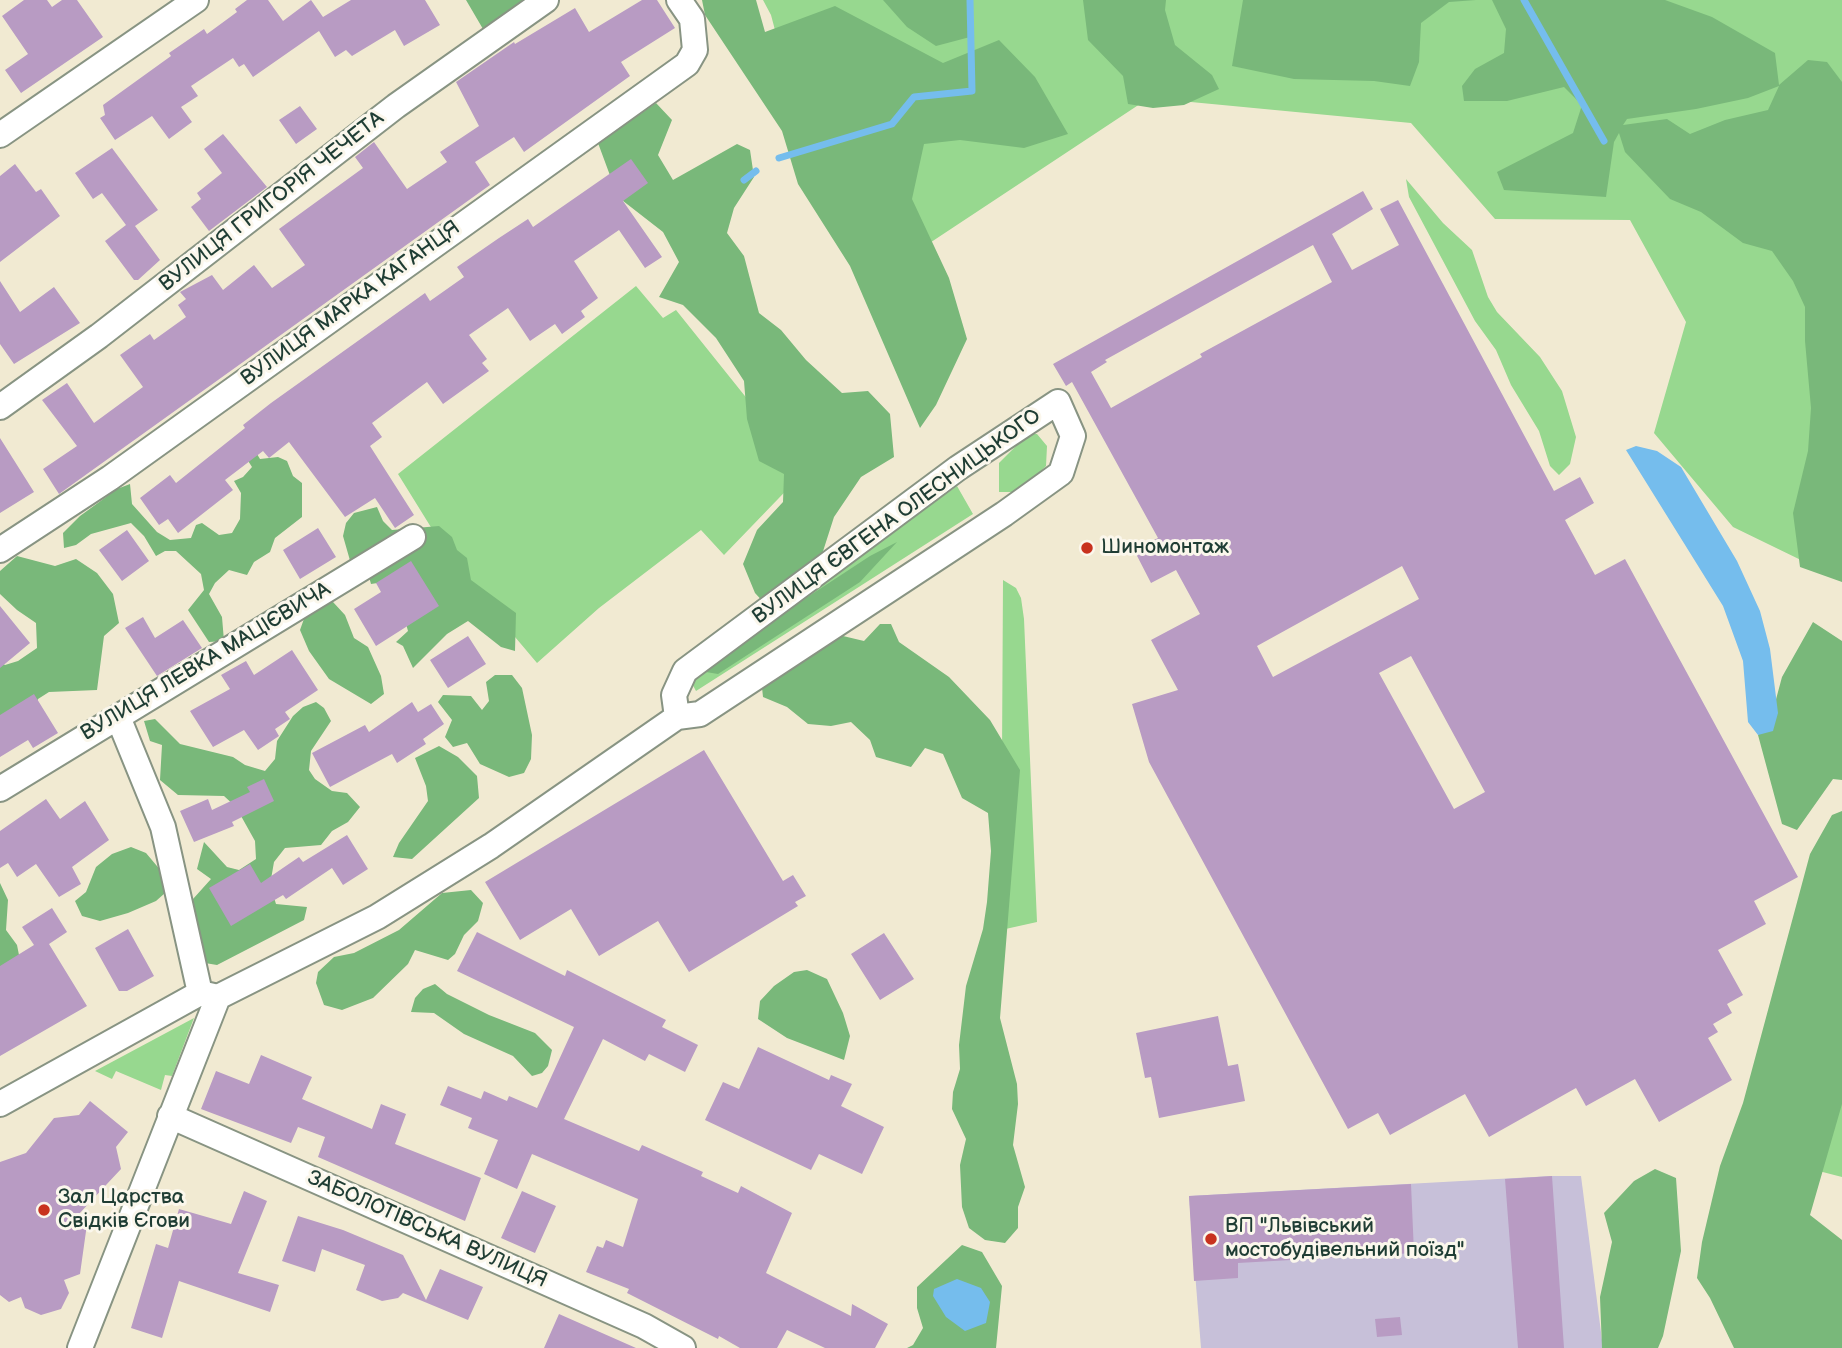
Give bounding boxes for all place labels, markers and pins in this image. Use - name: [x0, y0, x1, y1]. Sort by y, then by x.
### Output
- place label: Шиномонтаж: [1101, 535, 1229, 561]
- marker: Шиномонтаж: [1079, 540, 1095, 556]
- place label: Зал Царства Свідків Єгови: [58, 1185, 190, 1235]
- marker: Зал Царства Свідків Єгови: [36, 1202, 52, 1218]
- place label: ВП "Львівський мостобудівельний поїзд": [1225, 1214, 1465, 1264]
- marker: ВП "Львівський мостобудівельний поїзд": [1203, 1231, 1219, 1247]

